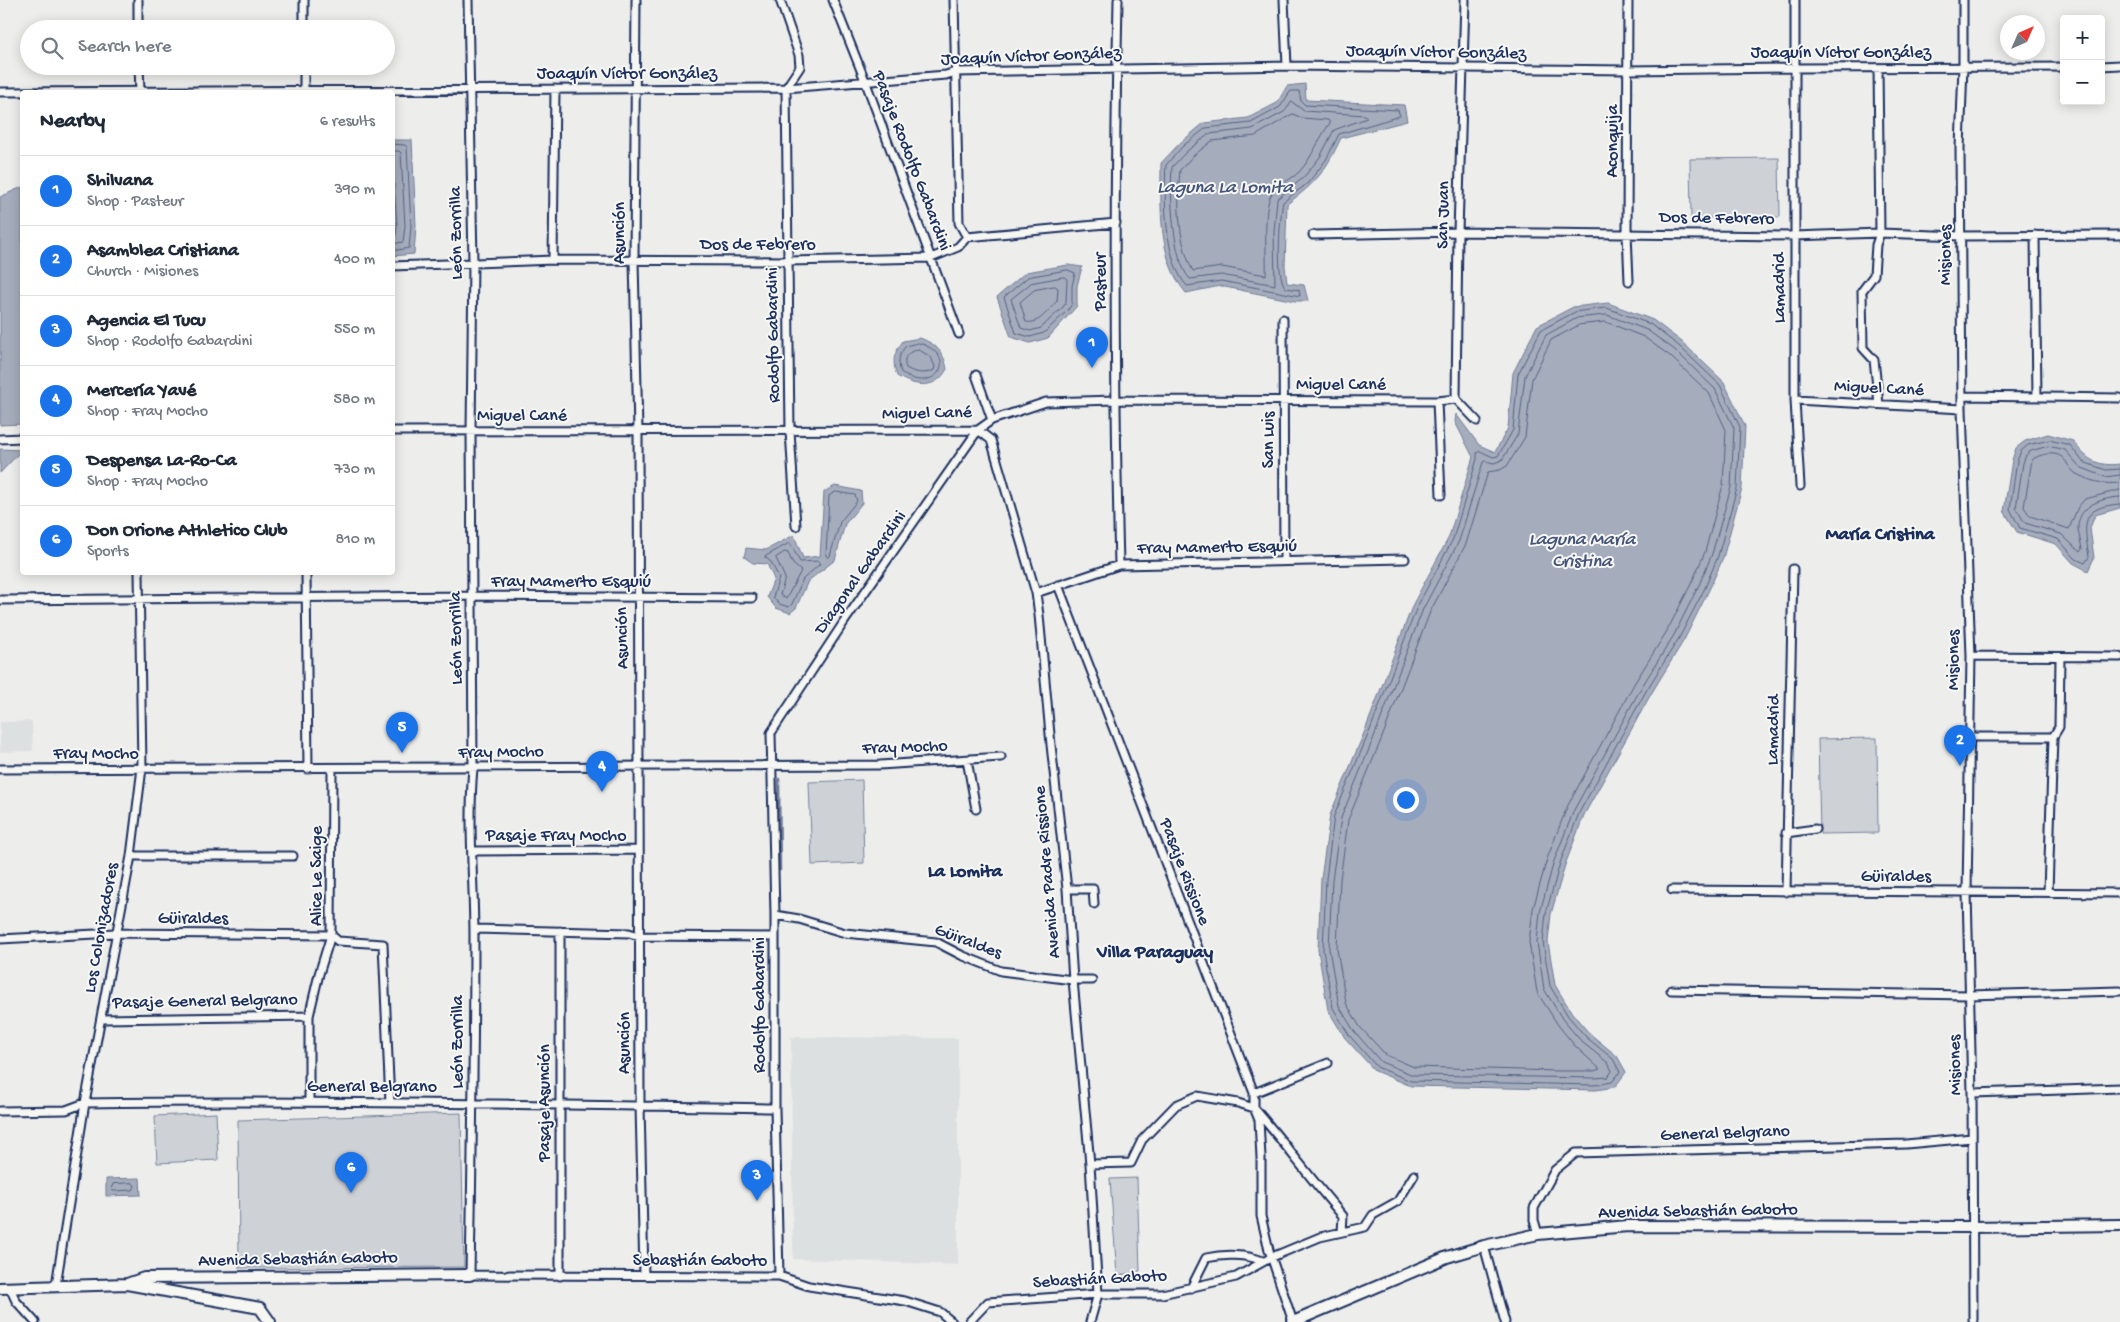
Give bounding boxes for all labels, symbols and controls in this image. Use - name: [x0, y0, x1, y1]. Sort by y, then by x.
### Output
- north arrow: [2000, 15, 2045, 60]
- map controls: [2060, 15, 2105, 105]
- button: +: [2060, 15, 2105, 60]
- search box: [20, 20, 395, 75]
- icon: search: [38, 34, 66, 62]
- text: Search here: [78, 36, 172, 59]
- street label: Joaquín Víctor González: [1346, 41, 1527, 65]
- street label: Joaquín Víctor González: [940, 43, 1123, 71]
- street label: Joaquín Víctor González: [1751, 43, 1932, 64]
- button: −: [2060, 60, 2105, 105]
- street label: Joaquín Víctor González: [537, 64, 718, 85]
- street label: Pasaje Rodolfo Gabardini: [867, 67, 955, 254]
- street label: Aconquija: [1603, 104, 1624, 177]
- text: Nearby: [40, 110, 105, 135]
- text: 6 results: [320, 113, 375, 132]
- text: Shilvana: [87, 170, 153, 193]
- water label: Laguna La Lomita: [1157, 177, 1294, 200]
- text: 1: [53, 181, 59, 200]
- text: 390 m: [334, 181, 375, 200]
- street label: San Juan: [1433, 181, 1455, 249]
- street label: León Zorrilla: [446, 185, 468, 280]
- text: Shop · Pasteur: [87, 193, 183, 212]
- street label: Asunción: [610, 201, 631, 264]
- street label: Dos de Febrero: [1658, 207, 1775, 231]
- street label: Misiones: [1936, 223, 1957, 285]
- street label: Dos de Febrero: [699, 235, 816, 256]
- text: Asamblea Cristiana: [87, 240, 238, 263]
- text: 2: [52, 251, 60, 270]
- text: 400 m: [334, 251, 375, 270]
- street label: Pasteur: [1091, 251, 1112, 312]
- street label: Lamadrid: [1770, 251, 1791, 323]
- text: Church · Misiones: [87, 263, 198, 282]
- street label: Rodolfo Gabardini: [762, 267, 786, 403]
- text: Agencia El Tucu: [87, 310, 206, 333]
- text: 3: [52, 321, 60, 340]
- text: 550 m: [334, 321, 375, 340]
- pin: 1: [1076, 327, 1108, 368]
- text: Shop · Rodolfo Gabardini: [87, 333, 253, 352]
- street label: Miguel Cané: [1296, 375, 1387, 396]
- street label: Miguel Cané: [1833, 376, 1925, 402]
- text: Mercería Yavé: [87, 380, 196, 403]
- text: 4: [52, 391, 60, 410]
- text: 580 m: [334, 391, 375, 410]
- text: Shop · Fray Mocho: [87, 403, 208, 422]
- street label: Miguel Cané: [882, 403, 973, 425]
- street label: Miguel Cané: [477, 406, 568, 427]
- street label: San Luis: [1259, 410, 1280, 468]
- text: Despensa La-Ro-Ca: [87, 450, 237, 473]
- text: 5: [52, 461, 60, 480]
- text: 730 m: [334, 461, 375, 480]
- text: Shop · Fray Mocho: [87, 473, 208, 492]
- street label: Diagonal Gabardini: [810, 507, 912, 640]
- text: Don Orione Athletico Club: [87, 520, 288, 543]
- district label: María Cristina: [1825, 524, 1936, 547]
- water label: Laguna María Cristina: [1529, 529, 1637, 574]
- text: 6: [52, 531, 60, 550]
- text: 810 m: [336, 531, 375, 550]
- street label: Fray Mamerto Esquiú: [1136, 536, 1298, 560]
- text: Sports: [87, 543, 129, 562]
- street label: Fray Mamerto Esquiú: [490, 572, 652, 593]
- street label: León Zorrilla: [446, 590, 468, 685]
- street label: Asunción: [612, 606, 634, 669]
- street label: Misiones: [1944, 628, 1965, 690]
- street label: Lamadrid: [1763, 693, 1785, 766]
- pin: 5: [386, 712, 418, 753]
- pin: 2: [1944, 725, 1976, 766]
- street label: Fray Mocho: [861, 736, 948, 760]
- street label: Fray Mocho: [457, 742, 544, 764]
- street label: Fray Mocho: [52, 744, 139, 765]
- pin: 4: [586, 751, 618, 792]
- street label: Avenida Padre Rissione: [1030, 784, 1066, 959]
- your location: [1393, 787, 1419, 813]
- street label: Pasaje Rissione: [1154, 815, 1214, 929]
- street label: Alice Le Saige: [307, 825, 328, 926]
- street label: Pasaje Fray Mocho: [484, 826, 627, 847]
- street label: Los Colonizadores: [80, 860, 124, 995]
- district label: La Lomita: [928, 861, 1004, 884]
- street label: Güiraldes: [1861, 867, 1933, 888]
- street label: Güiraldes: [158, 909, 230, 930]
- street label: Güiraldes: [931, 920, 1006, 965]
- street label: Rodolfo Gabardini: [750, 937, 771, 1073]
- district label: Villa Paraguay: [1096, 942, 1214, 965]
- street label: Pasaje General Belgrano: [111, 990, 298, 1014]
- street label: León Zorrilla: [448, 994, 469, 1089]
- street label: Asunción: [615, 1011, 636, 1074]
- street label: Misiones: [1945, 1033, 1967, 1096]
- street label: Pasaje Asunción: [535, 1044, 556, 1163]
- street label: General Belgrano: [307, 1077, 437, 1098]
- street label: General Belgrano: [1660, 1121, 1790, 1147]
- pin: 6: [335, 1152, 367, 1193]
- pin: 3: [741, 1160, 773, 1201]
- street label: Avenida Sebastián Gaboto: [1598, 1200, 1798, 1224]
- street label: Avenida Sebastián Gaboto: [198, 1248, 398, 1272]
- street label: Sebastián Gaboto: [633, 1251, 767, 1272]
- street label: Sebastián Gaboto: [1032, 1266, 1168, 1294]

